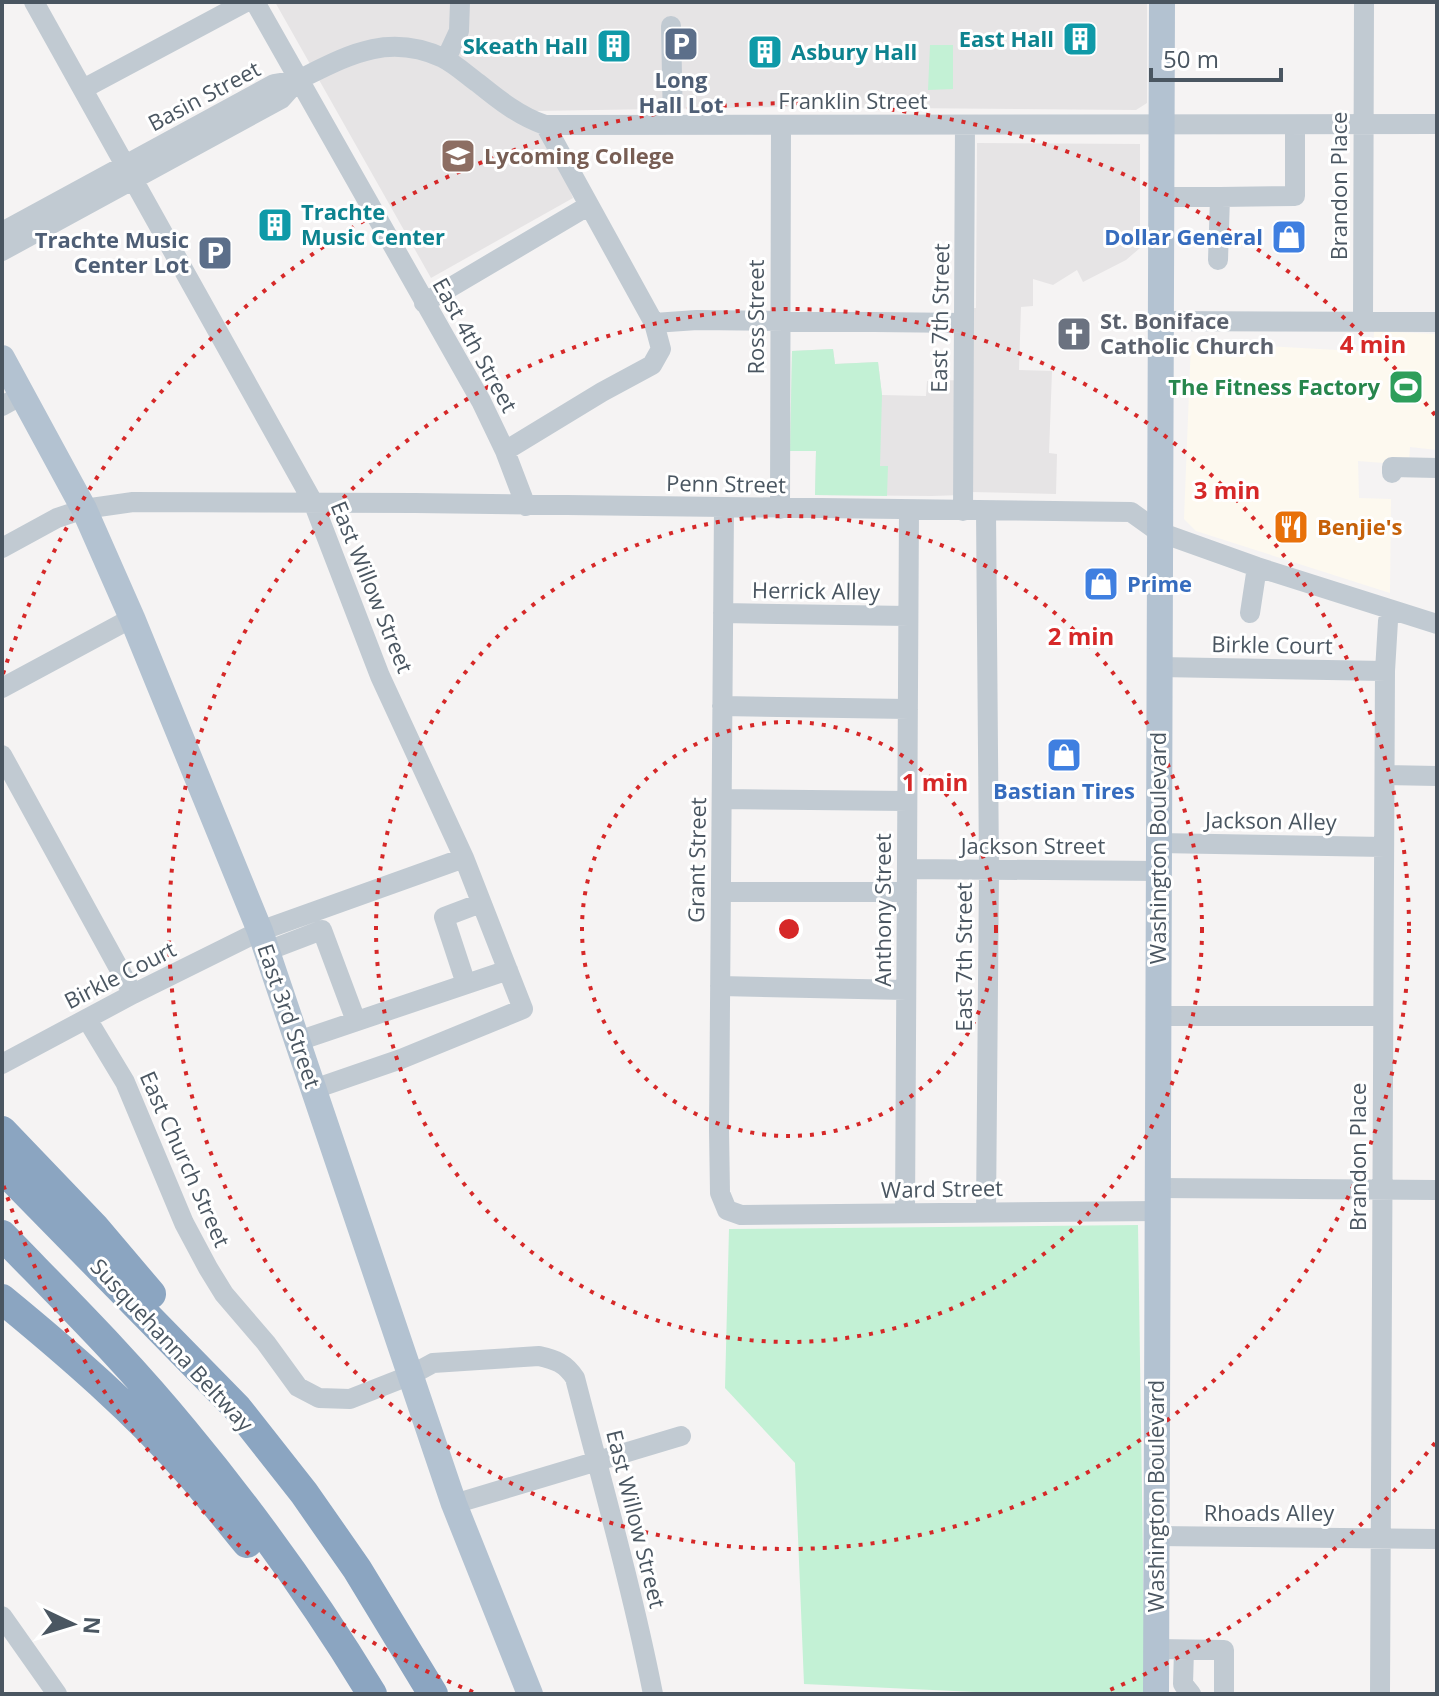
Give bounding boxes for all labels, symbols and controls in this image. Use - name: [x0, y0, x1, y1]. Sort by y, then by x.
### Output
- building icon: East Hall: [1061, 20, 1099, 58]
- place label: East Hall: [959, 23, 1054, 53]
- parking icon: Long Hall Lot: [662, 25, 700, 63]
- building icon: Skeath Hall: [595, 27, 633, 65]
- place label: Skeath Hall: [463, 30, 588, 60]
- scale bar: [1151, 32, 1281, 82]
- building icon: Asbury Hall: [746, 33, 784, 71]
- place label: Asbury Hall: [791, 36, 917, 66]
- text: 50 m: [1163, 42, 1219, 75]
- street label: Basin Street: [142, 53, 265, 137]
- place label: Long Hall Lot: [639, 64, 723, 119]
- street label: Franklin Street: [778, 85, 928, 115]
- street label: Brandon Place: [1323, 112, 1353, 260]
- school or university icon: Lycoming College: [439, 137, 477, 175]
- place label: Lycoming College: [484, 140, 674, 170]
- place label: Trachte Music Center: [301, 196, 445, 251]
- building icon: Trachte Music Center: [256, 206, 294, 244]
- shop icon: Dollar General: [1270, 218, 1308, 256]
- place label: Dollar General: [1104, 221, 1263, 251]
- place label: Trachte Music Center Lot: [35, 224, 189, 279]
- parking icon: Trachte Music Center Lot: [196, 234, 234, 272]
- street label: East 7th Street: [923, 243, 955, 393]
- street label: Ross Street: [740, 259, 770, 374]
- street label: East 4th Street: [426, 272, 525, 417]
- place label: St. Boniface Catholic Church: [1100, 305, 1274, 360]
- church icon: St. Boniface Catholic Church: [1055, 315, 1093, 353]
- text: 4 min: [1340, 327, 1406, 360]
- sports icon: The Fitness Factory: [1387, 368, 1425, 406]
- place label: The Fitness Factory: [1168, 371, 1380, 401]
- street label: Penn Street: [666, 467, 786, 499]
- text: 3 min: [1194, 473, 1260, 506]
- street label: East Willow Street: [325, 496, 421, 677]
- restaurant icon: Benjie's: [1272, 508, 1310, 546]
- place label: Benjie's: [1317, 511, 1403, 541]
- shop icon: Prime: [1082, 565, 1120, 603]
- place label: Prime: [1127, 568, 1192, 598]
- street label: Herrick Alley: [752, 574, 881, 606]
- text: 2 min: [1048, 619, 1114, 652]
- street label: Birkle Court: [1211, 628, 1333, 660]
- street label: Washington Boulevard: [1142, 732, 1172, 964]
- shop icon: Bastian Tires: [1045, 736, 1083, 774]
- text: 1 min: [902, 765, 968, 798]
- place label: Bastian Tires: [993, 775, 1135, 805]
- street label: Grant Street: [680, 797, 712, 923]
- street label: Jackson Alley: [1203, 804, 1338, 836]
- street label: Jackson Street: [959, 830, 1105, 860]
- street label: Anthony Street: [867, 833, 897, 987]
- street label: East 7th Street: [948, 882, 978, 1032]
- centre of rings: [775, 915, 803, 943]
- street label: Birkle Court: [59, 933, 181, 1015]
- street label: East 3rd Street: [251, 940, 329, 1092]
- street label: East Church Street: [134, 1066, 238, 1251]
- street label: Brandon Place: [1342, 1083, 1372, 1231]
- street label: Ward Street: [881, 1172, 1003, 1204]
- street label: Susquehanna Beltway: [85, 1251, 262, 1438]
- street label: Washington Boulevard: [1140, 1380, 1170, 1612]
- street label: East Willow Street: [600, 1426, 674, 1611]
- street label: Rhoads Alley: [1204, 1497, 1335, 1527]
- north arrow: [32, 1584, 112, 1664]
- text: N: [77, 1615, 109, 1635]

